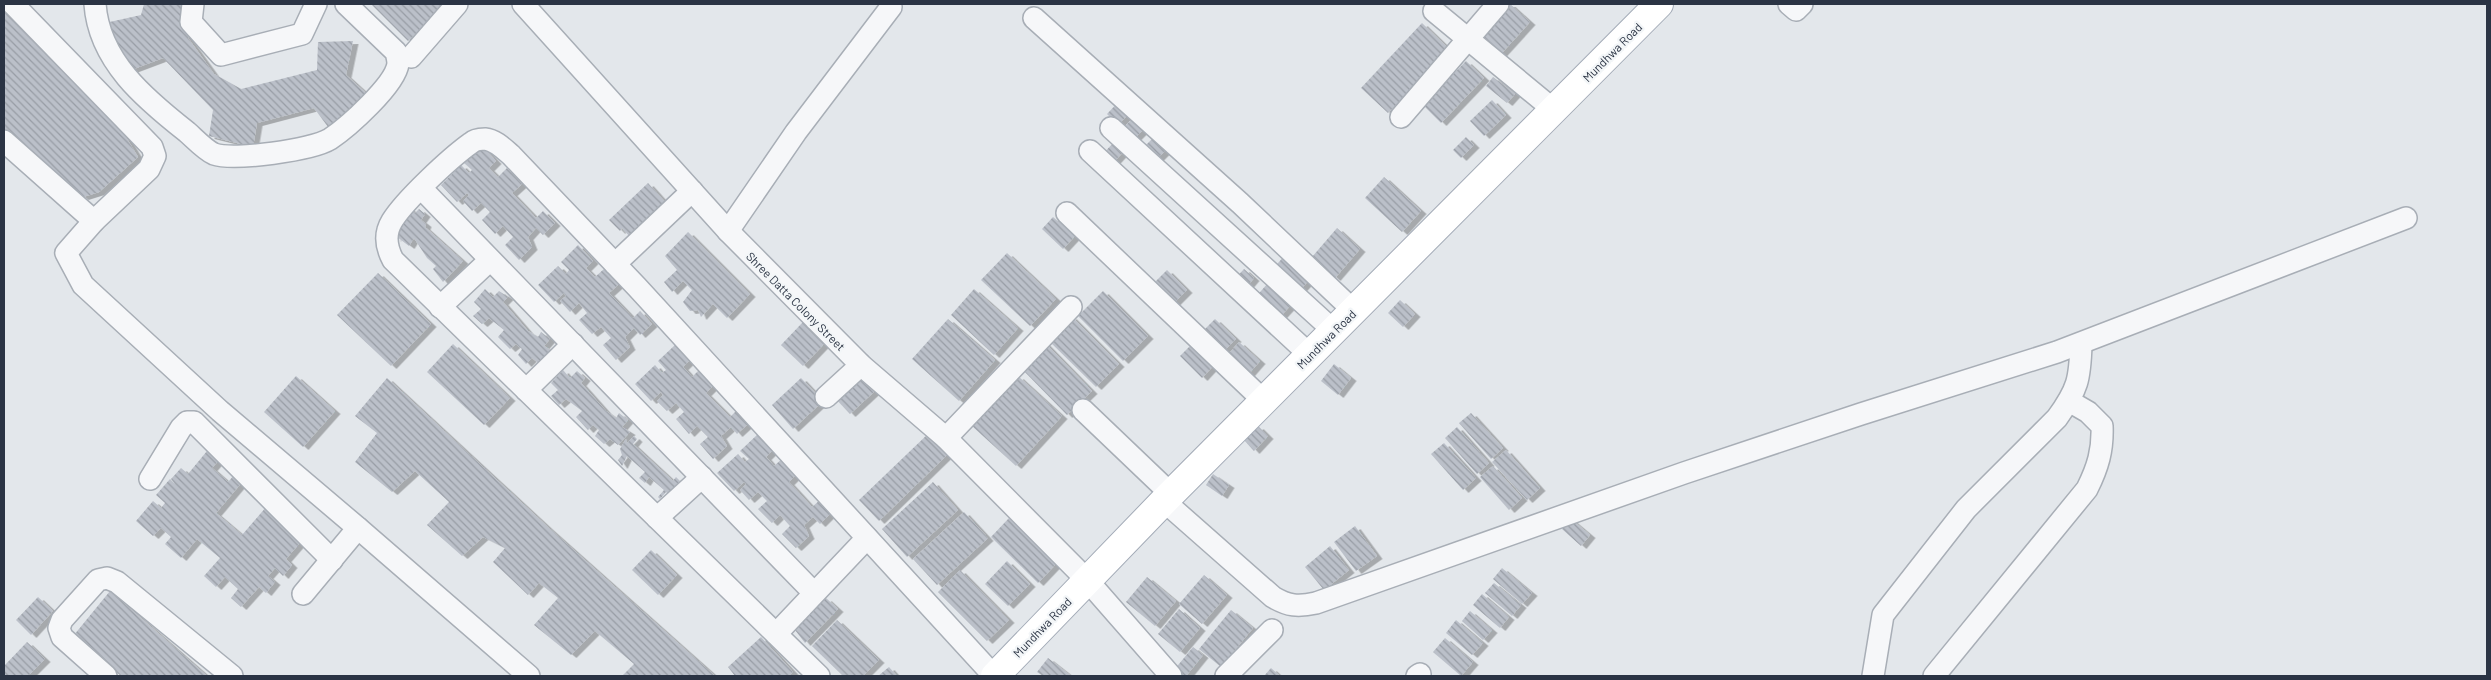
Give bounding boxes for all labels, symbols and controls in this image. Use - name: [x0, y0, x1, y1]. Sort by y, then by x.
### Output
- street label: Mundhwa Road: [1580, 20, 1644, 84]
- street label: Shree Datta Colony Street: [744, 249, 848, 353]
- street label: Mundhwa Road: [1294, 307, 1358, 371]
- street label: Mundhwa Road: [1010, 594, 1074, 660]

